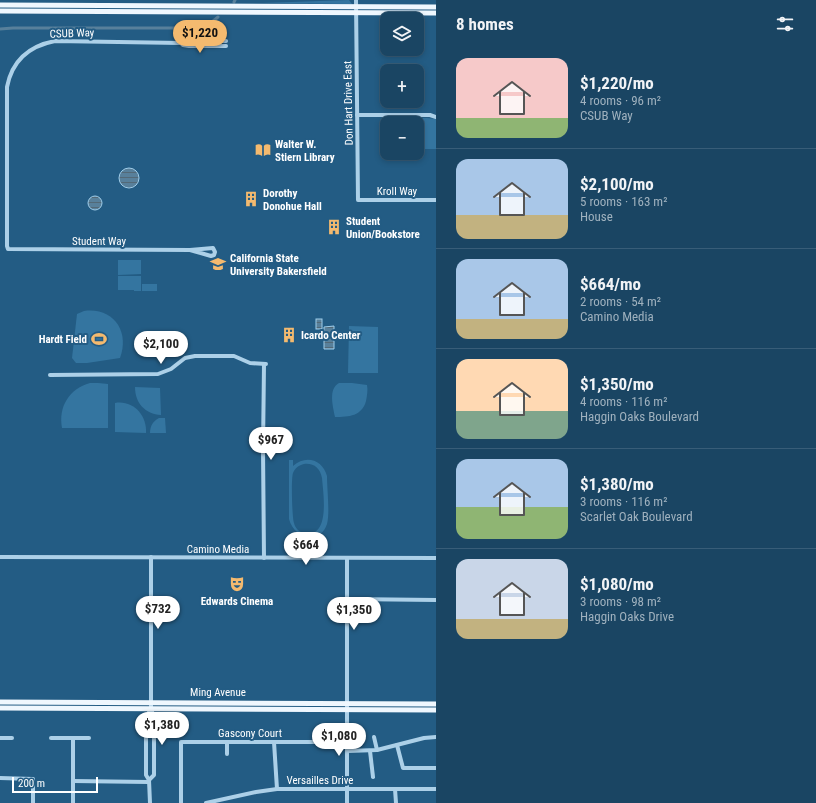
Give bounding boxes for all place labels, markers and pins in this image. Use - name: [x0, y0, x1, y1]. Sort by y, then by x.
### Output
- pin: $1,220: [167, 20, 233, 54]
- place label: Walter W. Stiern Library: [275, 138, 335, 164]
- library icon: Walter W. Stiern Library: [254, 141, 272, 159]
- place label: Dorothy Donohue Hall: [263, 187, 322, 213]
- building icon: Dorothy Donohue Hall: [242, 190, 260, 208]
- place label: Student Union/Bookstore: [346, 215, 420, 241]
- building icon: Student Union/Bookstore: [325, 218, 343, 236]
- place label: California State University Bakersfield: [230, 252, 327, 278]
- school or university icon: California State University Bakersfield: [209, 255, 227, 273]
- building icon: Icardo Center: [280, 326, 298, 344]
- place label: Icardo Center: [301, 329, 361, 342]
- sports icon: Hardt Field: [90, 330, 108, 348]
- pin: $2,100: [128, 331, 194, 365]
- place label: Hardt Field: [39, 333, 87, 346]
- pin: $967: [247, 427, 295, 461]
- pin: $664: [282, 532, 330, 566]
- theatre icon: Edwards Cinema: [228, 575, 246, 593]
- place label: Edwards Cinema: [201, 595, 273, 608]
- pin: $732: [134, 596, 182, 630]
- pin: $1,350: [321, 597, 387, 631]
- pin: $1,380: [129, 712, 195, 746]
- pin: $1,080: [306, 723, 372, 757]

